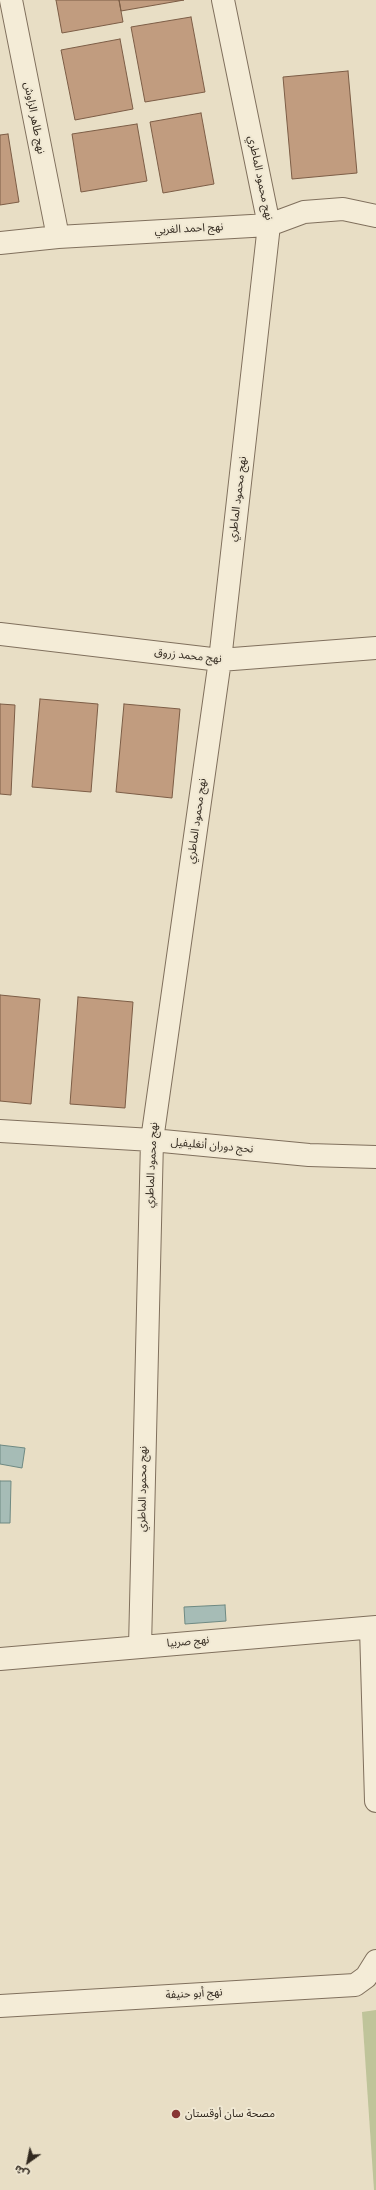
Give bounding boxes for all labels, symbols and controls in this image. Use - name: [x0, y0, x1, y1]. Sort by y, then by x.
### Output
- street label: نهج طاهر الزاوش: [21, 81, 47, 155]
- street label: نهج محمود الماطري: [245, 135, 275, 221]
- street label: نهج احمد الغربي: [154, 221, 224, 237]
- street label: نهج محمود الماطري: [226, 456, 250, 542]
- street label: نهج محمد زروق: [154, 646, 222, 666]
- street label: نهج محمود الماطري: [184, 778, 210, 864]
- street label: نهج محمود الماطري: [143, 1122, 161, 1208]
- street label: نحج دوران أنغليفيل: [170, 1136, 254, 1156]
- street label: نهج محمود الماطري: [136, 1446, 150, 1532]
- street label: نهج صربيا: [166, 1634, 210, 1650]
- street label: نهج أبو حنيفة: [165, 1986, 223, 2002]
- place label: مصحة سان أوقستان: [185, 2107, 275, 2121]
- marker: مصحة سان أوقستان: [170, 2108, 182, 2120]
- north arrow: [8, 2142, 48, 2182]
- text: ش: [12, 2163, 31, 2181]

